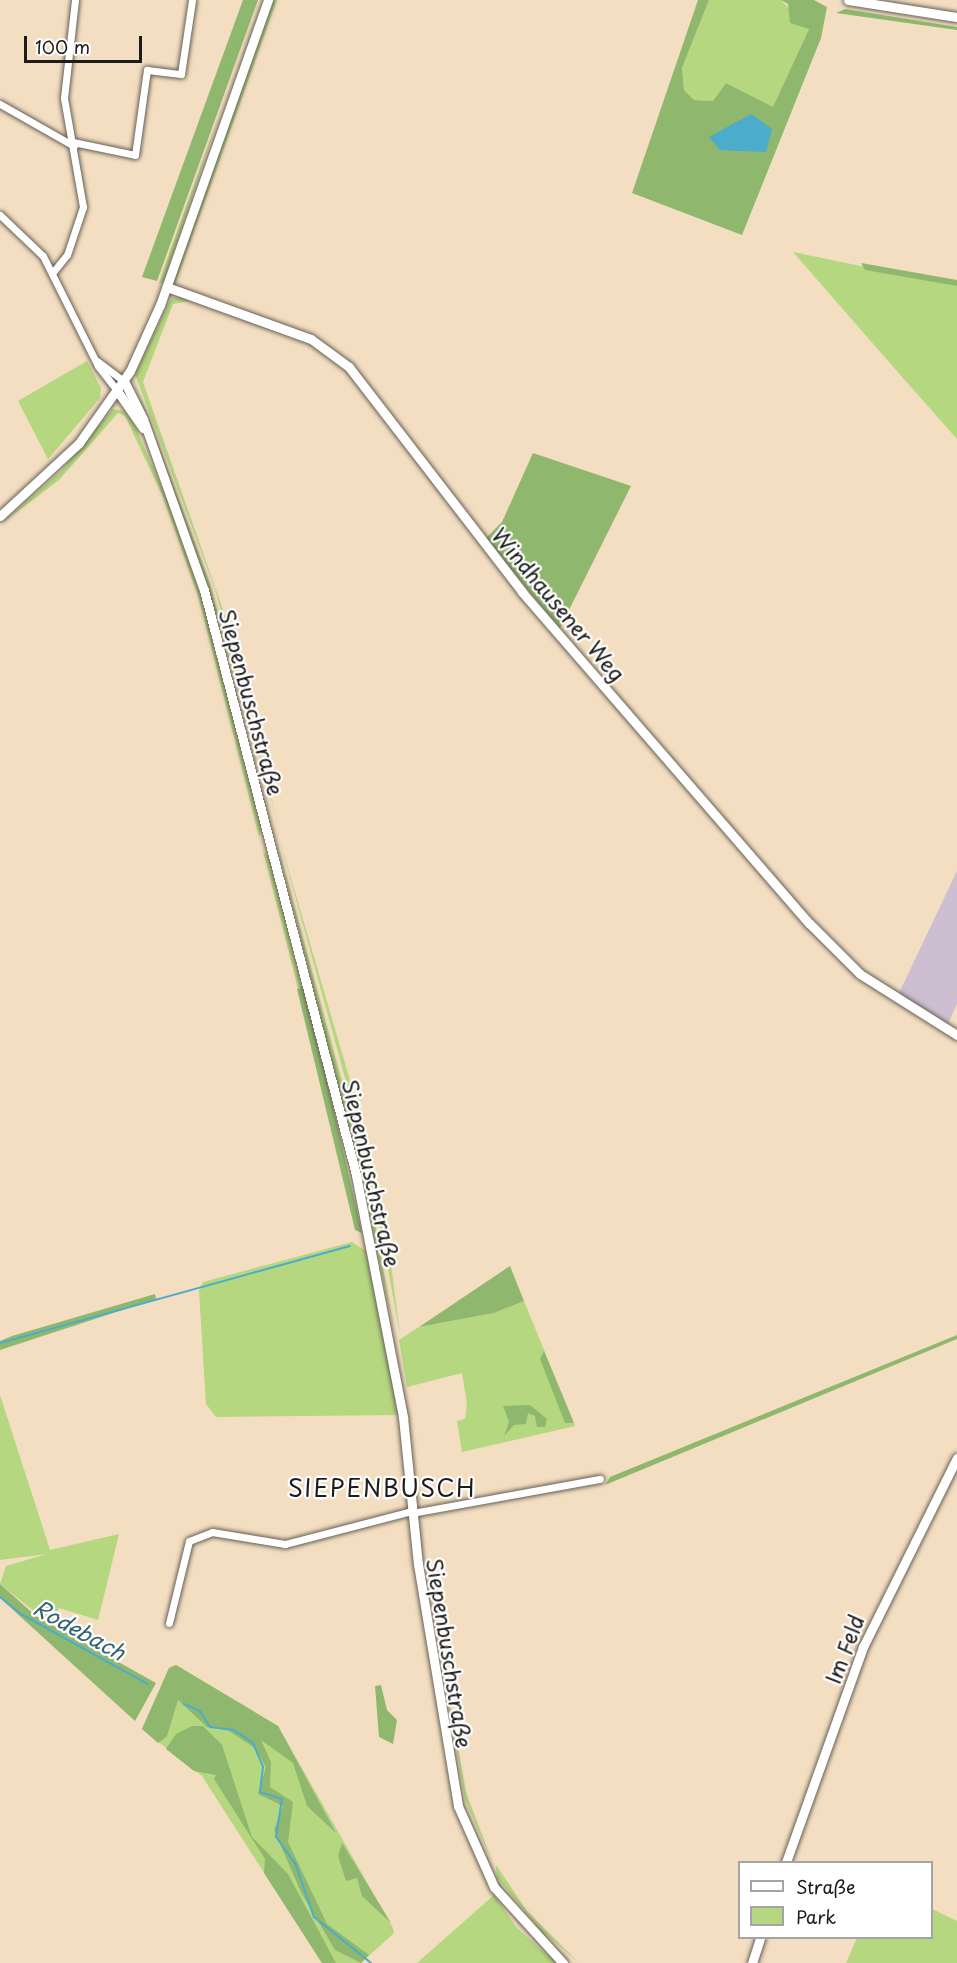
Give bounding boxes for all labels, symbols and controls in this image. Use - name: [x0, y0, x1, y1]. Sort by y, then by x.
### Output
- scale bar: [27, 24, 146, 62]
- text: 100 m: [35, 33, 90, 60]
- street label: Windhausener Weg: [487, 522, 631, 686]
- street label: Siepenbuschstraße: [215, 606, 289, 798]
- street label: Siepenbuschstraße: [338, 1077, 406, 1269]
- district label: SIEPENBUSCH: [288, 1474, 476, 1502]
- street label: Siepenbuschstraße: [423, 1556, 477, 1750]
- water label: Rodebach: [30, 1593, 130, 1665]
- street label: Im Feld: [819, 1611, 869, 1687]
- legend: [738, 1861, 933, 1939]
- text: Straße: [796, 1873, 856, 1900]
- text: Park: [796, 1903, 836, 1930]

